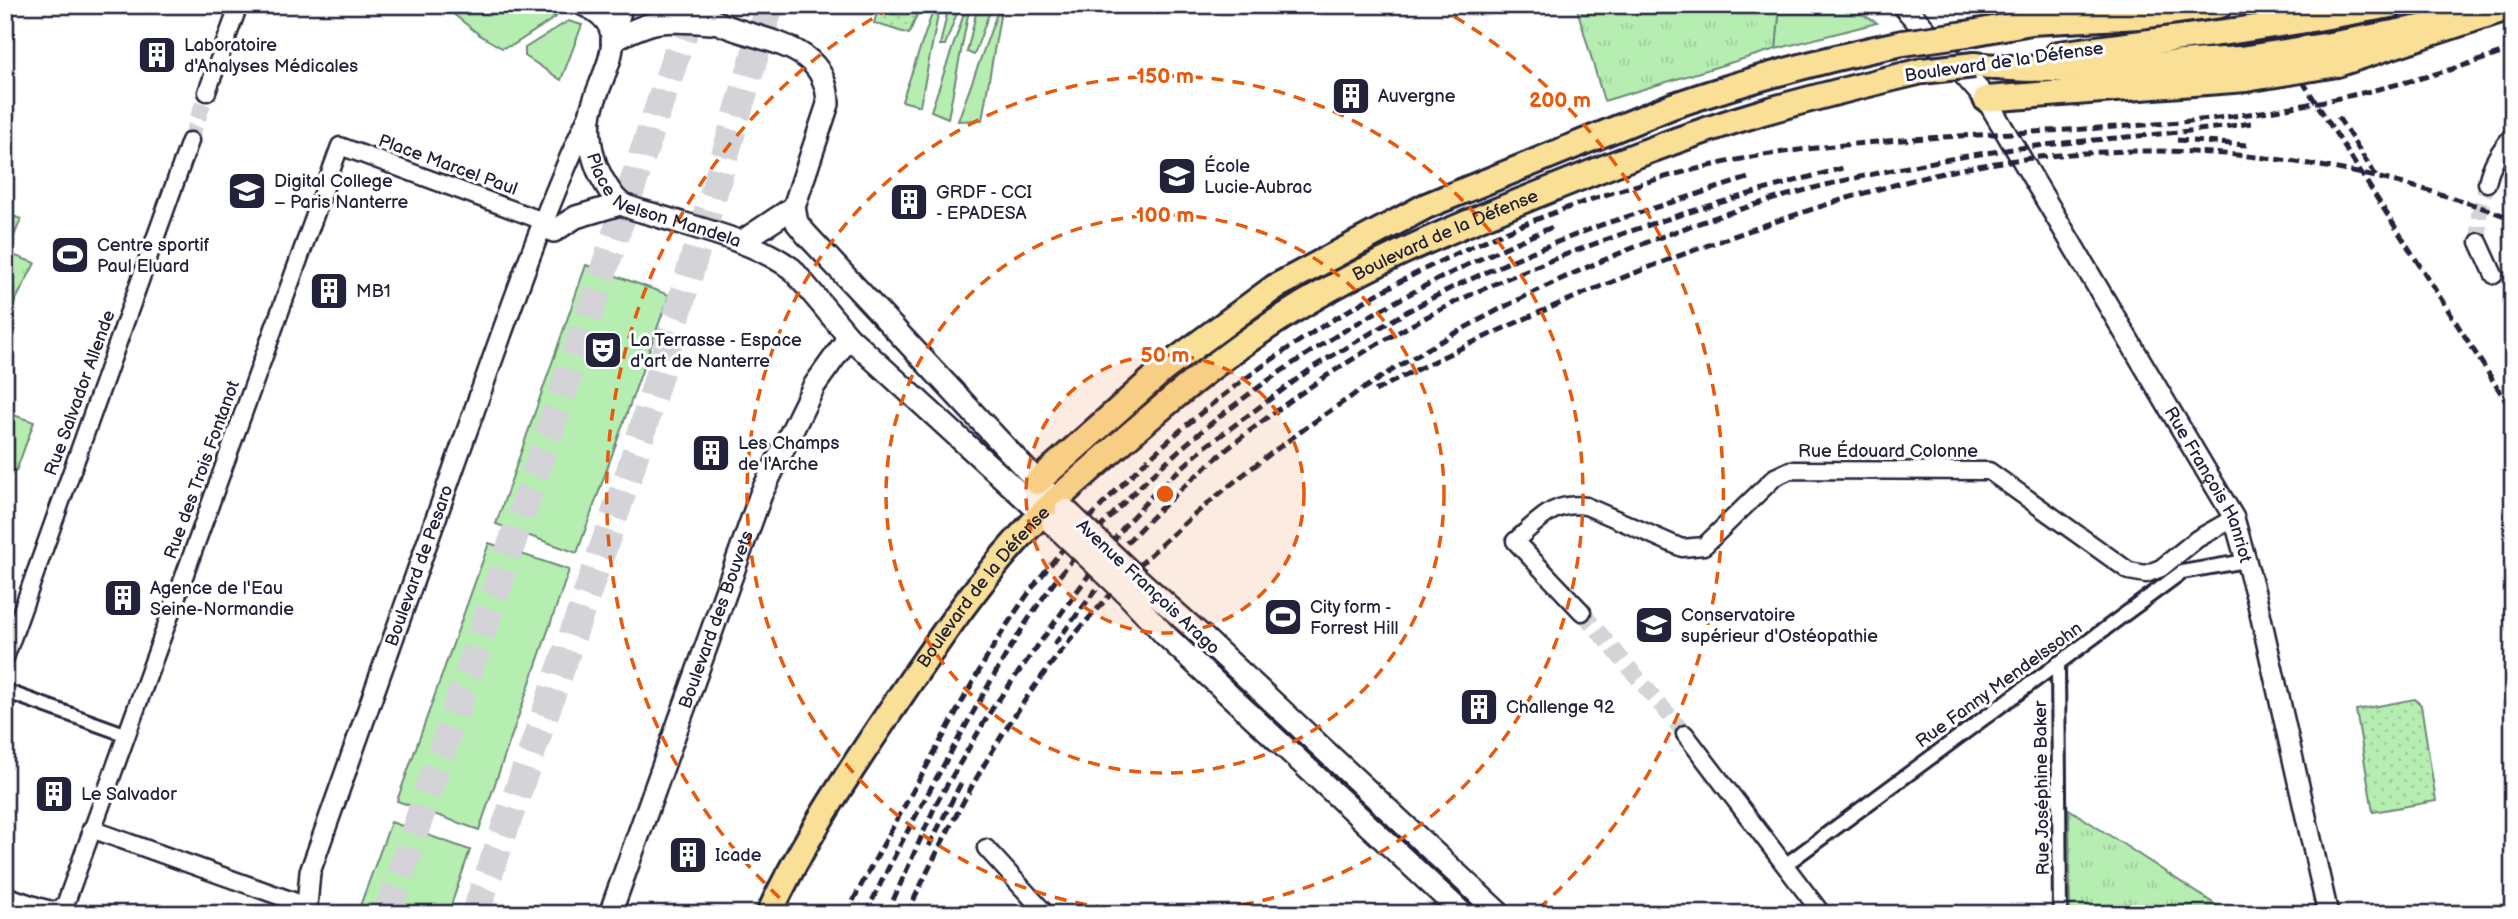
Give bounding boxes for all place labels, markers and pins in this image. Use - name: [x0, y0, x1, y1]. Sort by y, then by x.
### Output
- building icon: Laboratoire d'Analyses Médicales: [136, 34, 178, 76]
- place label: Laboratoire d'Analyses Médicales: [184, 35, 358, 77]
- building icon: Auvergne: [1330, 75, 1372, 117]
- place label: Auvergne: [1378, 86, 1456, 107]
- place label: École Lucie-Aubrac: [1204, 154, 1312, 198]
- school or university icon: École Lucie-Aubrac: [1156, 155, 1198, 197]
- school or university icon: Digital College – Paris Nanterre: [226, 170, 268, 212]
- place label: Digital College – Paris Nanterre: [274, 171, 408, 213]
- building icon: GRDF - CCI - EPADESA: [888, 181, 930, 223]
- place label: GRDF - CCI - EPADESA: [936, 182, 1032, 224]
- sports icon: Centre sportif Paul Eluard: [49, 234, 91, 276]
- place label: Centre sportif Paul Eluard: [97, 235, 210, 277]
- building icon: MB1: [308, 270, 350, 312]
- place label: MB1: [356, 281, 391, 302]
- theatre icon: La Terrasse - Espace d'art de Nanterre: [582, 329, 624, 371]
- place label: La Terrasse - Espace d'art de Nanterre: [630, 330, 802, 372]
- building icon: Les Champs de l'Arche: [690, 432, 732, 474]
- place label: Les Champs de l'Arche: [738, 433, 840, 475]
- centre of rings: [1153, 482, 1177, 506]
- building icon: Agence de l'Eau Seine-Normandie: [102, 577, 144, 619]
- place label: Agence de l'Eau Seine-Normandie: [150, 578, 294, 620]
- sports icon: City form - Forrest Hill: [1262, 596, 1304, 638]
- place label: City form - Forrest Hill: [1310, 597, 1398, 639]
- school or university icon: Conservatoire supérieur d'Ostéopathie: [1633, 604, 1675, 646]
- place label: Conservatoire supérieur d'Ostéopathie: [1681, 605, 1878, 647]
- building icon: Challenge 92: [1458, 686, 1500, 728]
- place label: Challenge 92: [1506, 697, 1615, 718]
- building icon: Le Salvador: [33, 773, 75, 815]
- place label: Le Salvador: [81, 784, 177, 805]
- building icon: Icade: [667, 834, 709, 876]
- place label: Icade: [715, 845, 762, 866]

